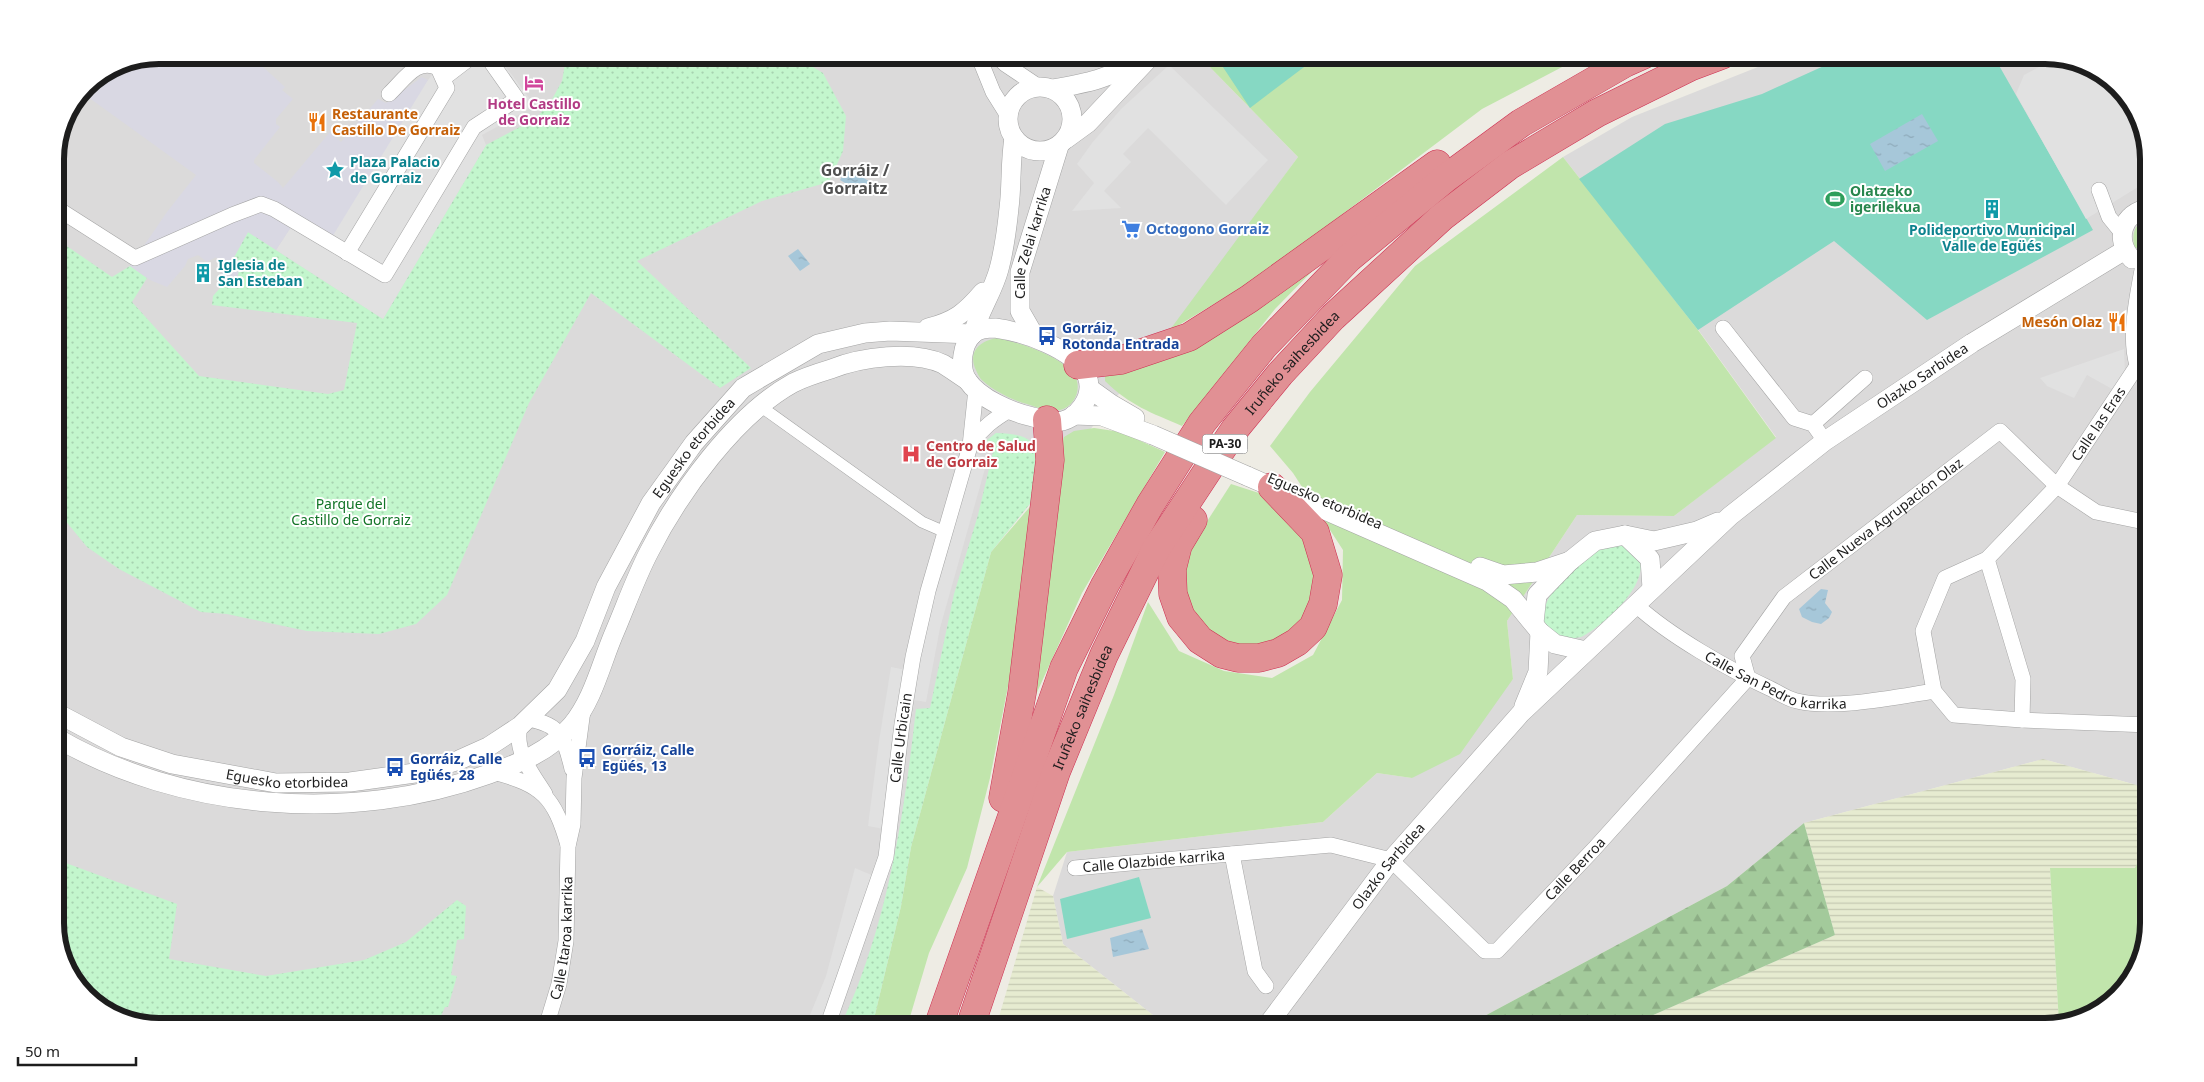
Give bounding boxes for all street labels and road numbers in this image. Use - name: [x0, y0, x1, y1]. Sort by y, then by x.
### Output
- street label: Calle Zelai karrika: [1010, 184, 1055, 299]
- street label: Iruñeko saihesbidea: [1241, 306, 1343, 418]
- street label: Olazko Sarbidea: [1872, 338, 1972, 413]
- street label: Calle las Eras: [2066, 383, 2130, 464]
- street label: Eguesko etorbidea: [648, 393, 739, 502]
- road number: PA-30: [1202, 434, 1248, 454]
- street label: Calle Nueva Agrupación Olaz: [1804, 453, 1967, 584]
- street label: Eguesko etorbidea: [1265, 468, 1386, 533]
- street label: Iruñeko saihesbidea: [1048, 641, 1117, 773]
- street label: Calle San Pedro karrika: [1702, 646, 1847, 713]
- street label: Calle Urbicain: [885, 691, 916, 784]
- street label: Eguesko etorbidea: [224, 764, 349, 792]
- street label: Olazko Sarbidea: [1347, 818, 1429, 913]
- street label: Calle Berroa: [1540, 833, 1609, 904]
- street label: Calle Olazbide karrika: [1082, 845, 1226, 876]
- street label: Calle Itaroa karrika: [545, 876, 576, 1002]

